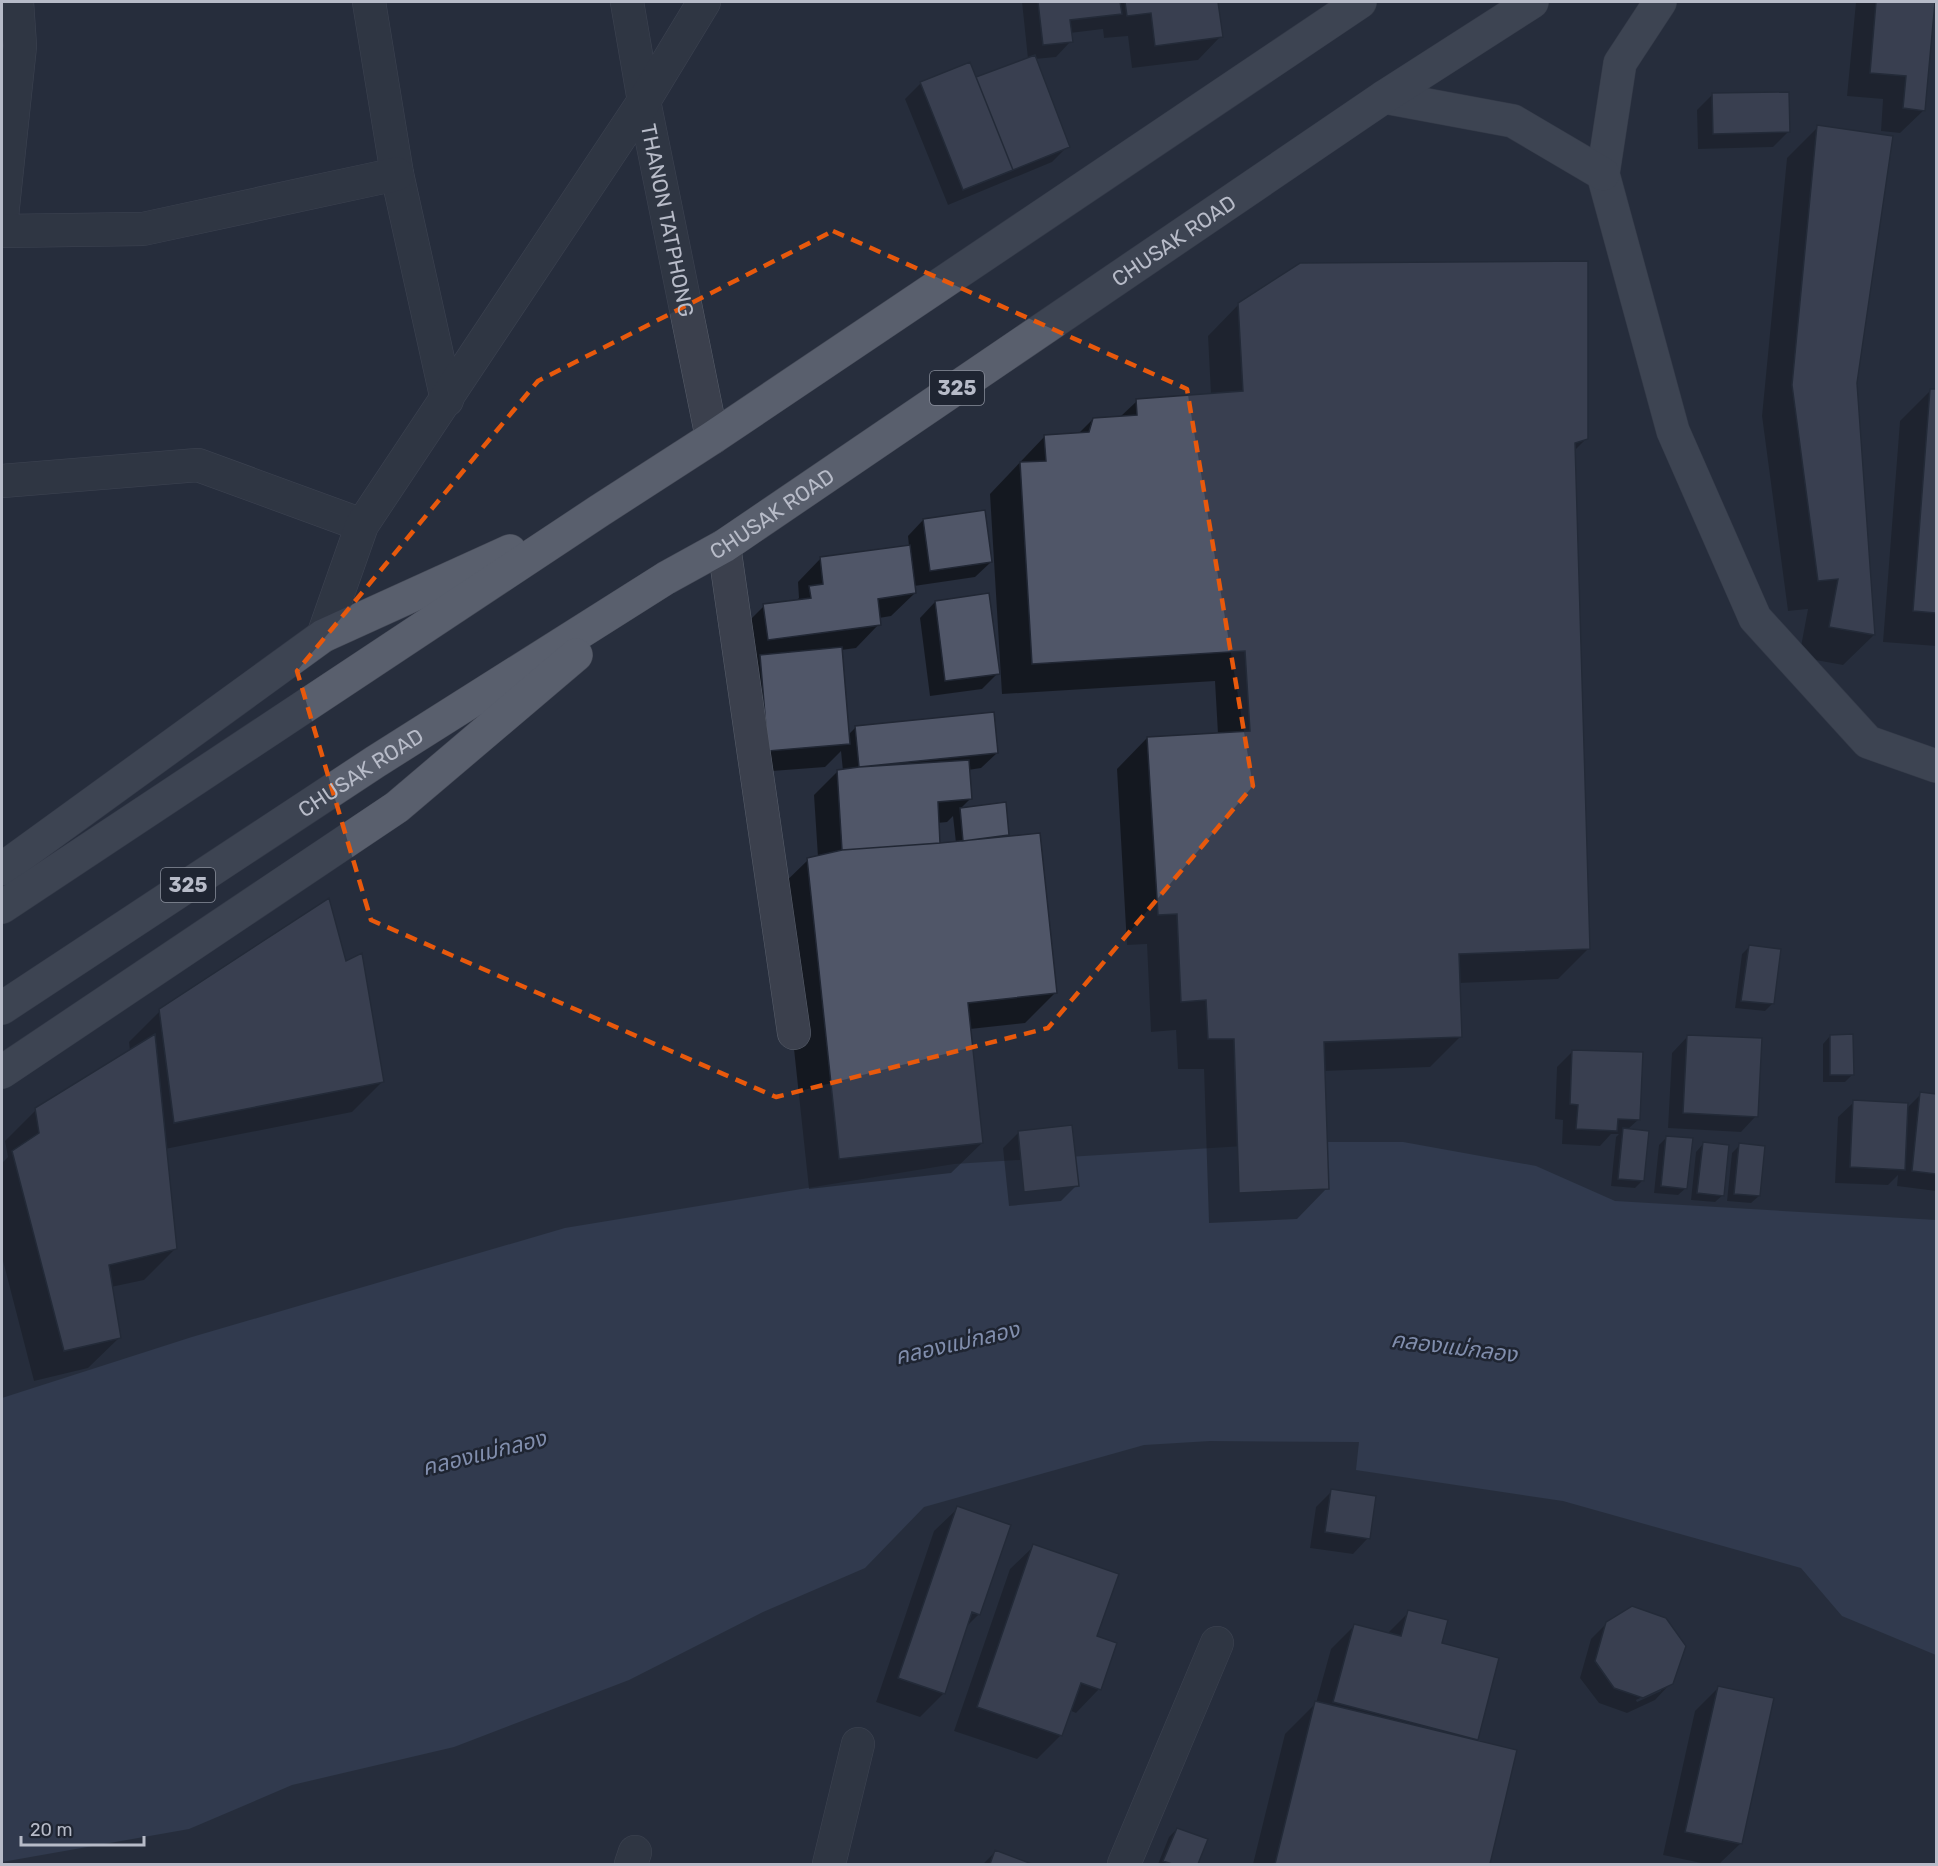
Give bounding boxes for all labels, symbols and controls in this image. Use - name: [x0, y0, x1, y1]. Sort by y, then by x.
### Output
- street label: THANON TATPHONG: [636, 121, 700, 319]
- street label: CHUSAK ROAD: [1107, 189, 1240, 291]
- road number: 325: [930, 371, 984, 405]
- street label: CHUSAK ROAD: [705, 463, 838, 564]
- street label: CHUSAK ROAD: [293, 722, 428, 822]
- road number: 325: [161, 868, 215, 902]
- water label: คลองแม่กลอง: [892, 1315, 1023, 1370]
- water label: คลองแม่กลอง: [1389, 1326, 1520, 1368]
- water label: คลองแม่กลอง: [419, 1424, 550, 1481]
- scale bar: [21, 1809, 144, 1847]
- text: 20 m: [30, 1819, 72, 1841]

